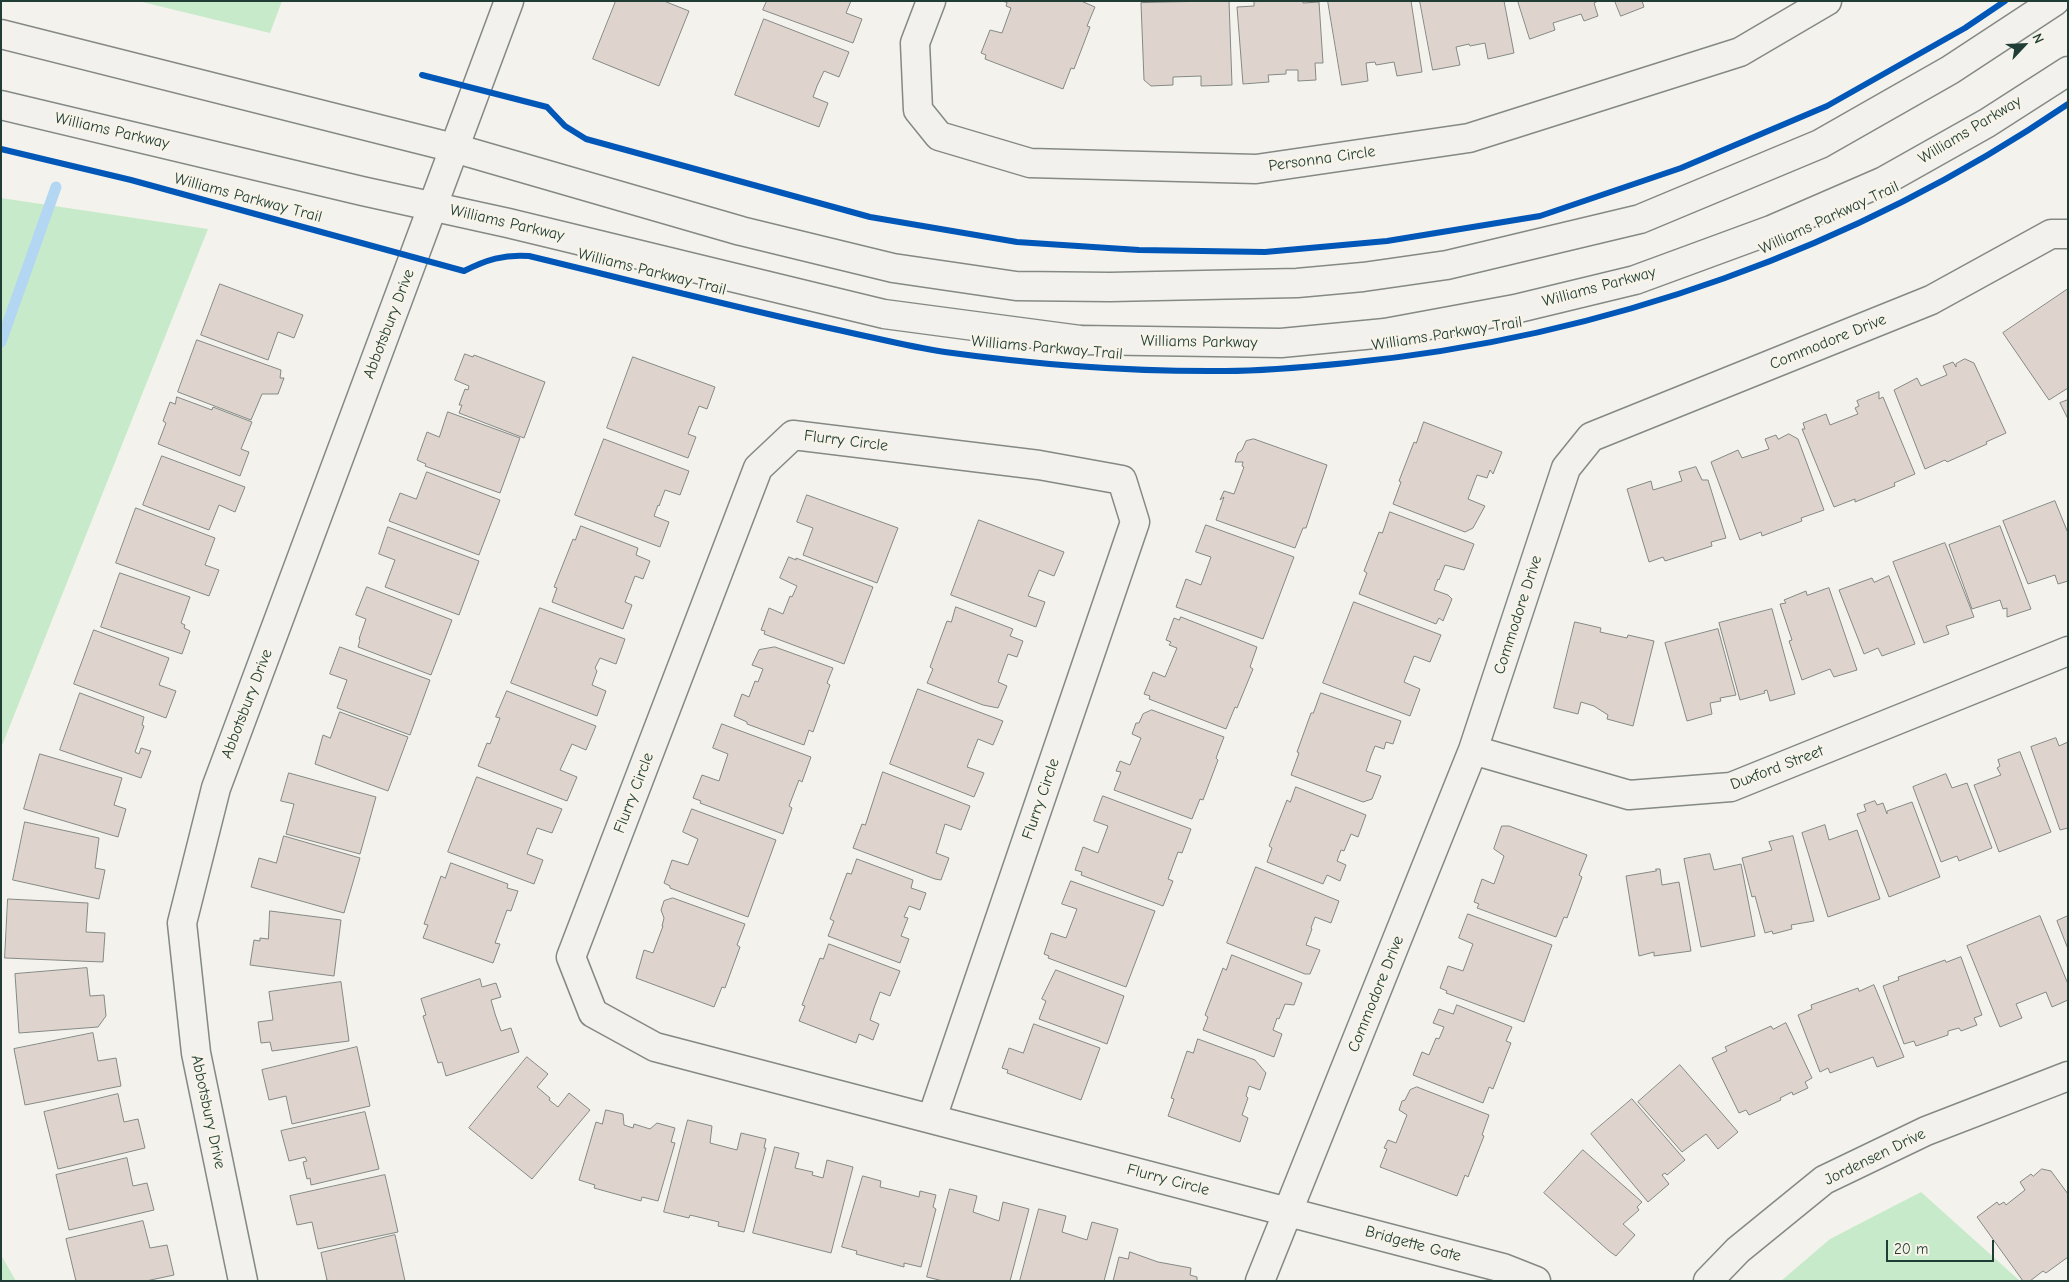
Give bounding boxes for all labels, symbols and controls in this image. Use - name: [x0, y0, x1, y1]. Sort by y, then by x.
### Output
- north arrow: [1999, 20, 2049, 70]
- text: N: [2028, 31, 2048, 46]
- street label: Williams Parkway: [1915, 92, 2025, 168]
- street label: Williams Parkway: [53, 108, 171, 154]
- street label: Personna Circle: [1267, 142, 1377, 176]
- street label: Williams Parkway Trail: [172, 169, 324, 227]
- street label: Williams Parkway Trail: [1756, 177, 1902, 259]
- street label: Williams Parkway: [448, 200, 566, 246]
- street label: Williams Parkway Trail: [576, 244, 728, 300]
- street label: Williams Parkway: [1540, 263, 1658, 311]
- street label: Abbotsbury Drive: [359, 266, 419, 382]
- street label: Commodore Drive: [1767, 310, 1889, 374]
- street label: Williams Parkway Trail: [1370, 313, 1524, 355]
- street label: Williams Parkway: [1140, 331, 1258, 353]
- street label: Williams Parkway Trail: [970, 332, 1124, 364]
- street label: Flurry Circle: [803, 426, 889, 456]
- street label: Commodore Drive: [1490, 553, 1546, 677]
- street label: Abbotsbury Drive: [217, 646, 277, 762]
- street label: Duxford Street: [1728, 741, 1826, 795]
- street label: Flurry Circle: [610, 750, 658, 836]
- street label: Flurry Circle: [1018, 756, 1064, 842]
- street label: Commodore Drive: [1344, 933, 1408, 1055]
- street label: Abbotsbury Drive: [187, 1053, 229, 1171]
- street label: Jordensen Drive: [1821, 1124, 1929, 1190]
- street label: Flurry Circle: [1125, 1160, 1211, 1200]
- street label: Bridgette Gate: [1363, 1222, 1463, 1266]
- scale bar: [1889, 1230, 1996, 1262]
- text: 20 m: [1894, 1240, 1928, 1258]

